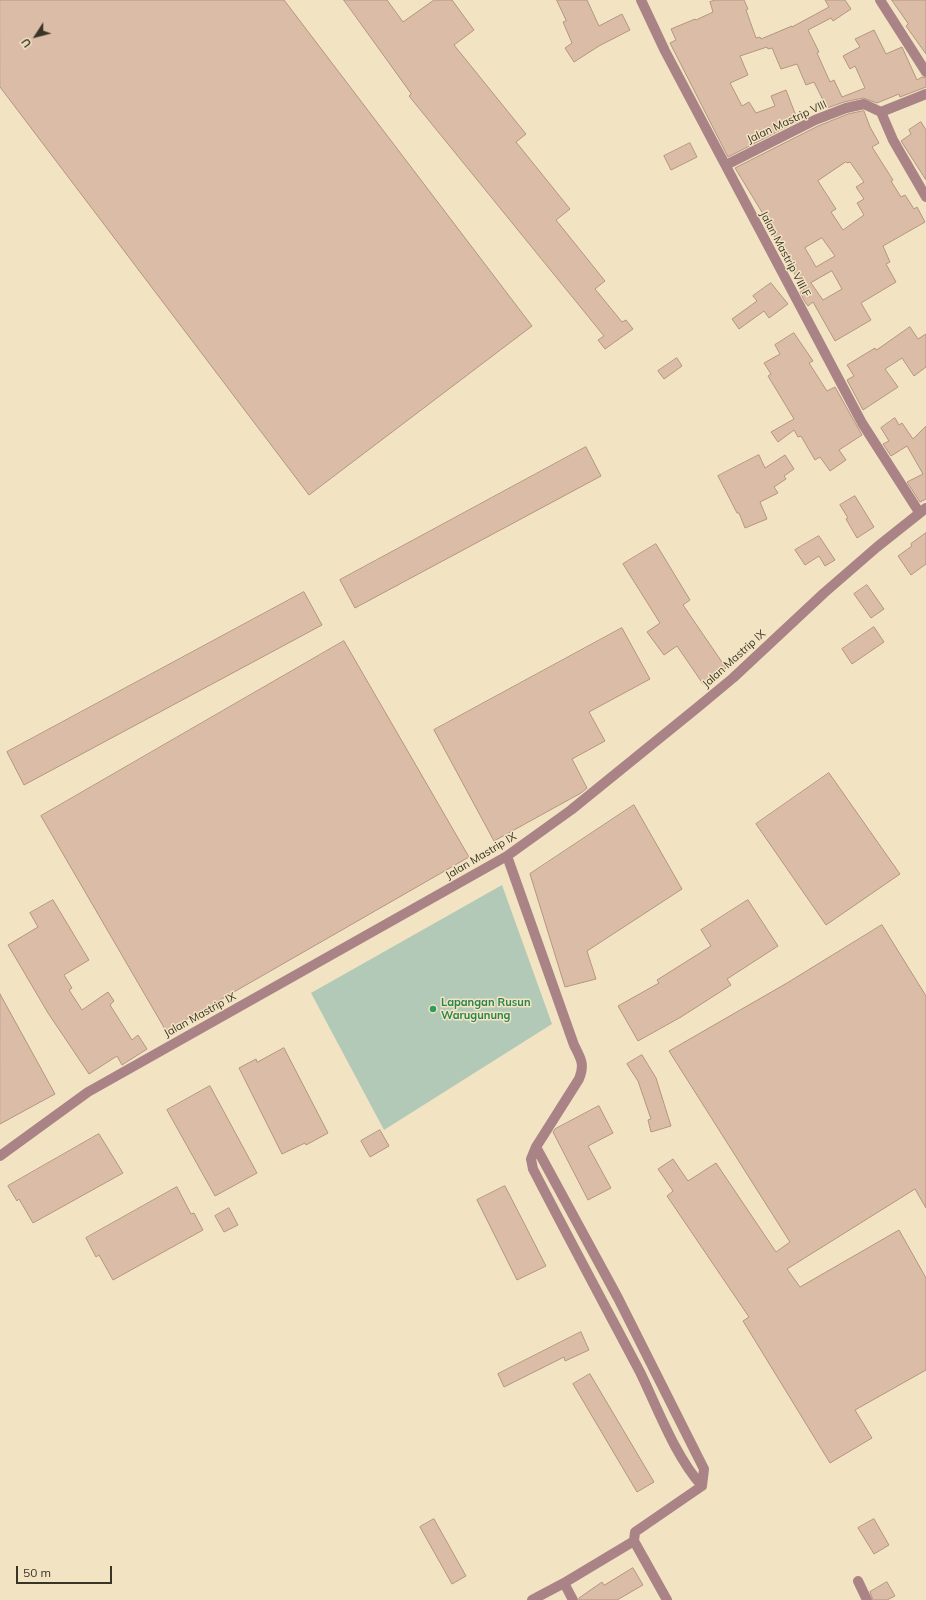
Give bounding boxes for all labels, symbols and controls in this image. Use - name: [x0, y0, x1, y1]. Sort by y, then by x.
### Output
- north arrow: [16, 16, 56, 56]
- text: U: [18, 36, 34, 50]
- street label: Jalan Mastrip VIII: [745, 98, 829, 146]
- street label: Jalan Mastrip VIII F: [757, 209, 813, 299]
- street label: Jalan Mastrip IX: [700, 627, 768, 691]
- street label: Jalan Mastrip IX: [443, 830, 519, 882]
- street label: Jalan Mastrip IX: [162, 990, 238, 1040]
- place label: Lapangan Rusun Warugunung: [441, 996, 531, 1022]
- marker: Lapangan Rusun Warugunung: [428, 1004, 438, 1014]
- scale bar: [18, 1558, 114, 1584]
- text: 50 m: [23, 1565, 51, 1580]

